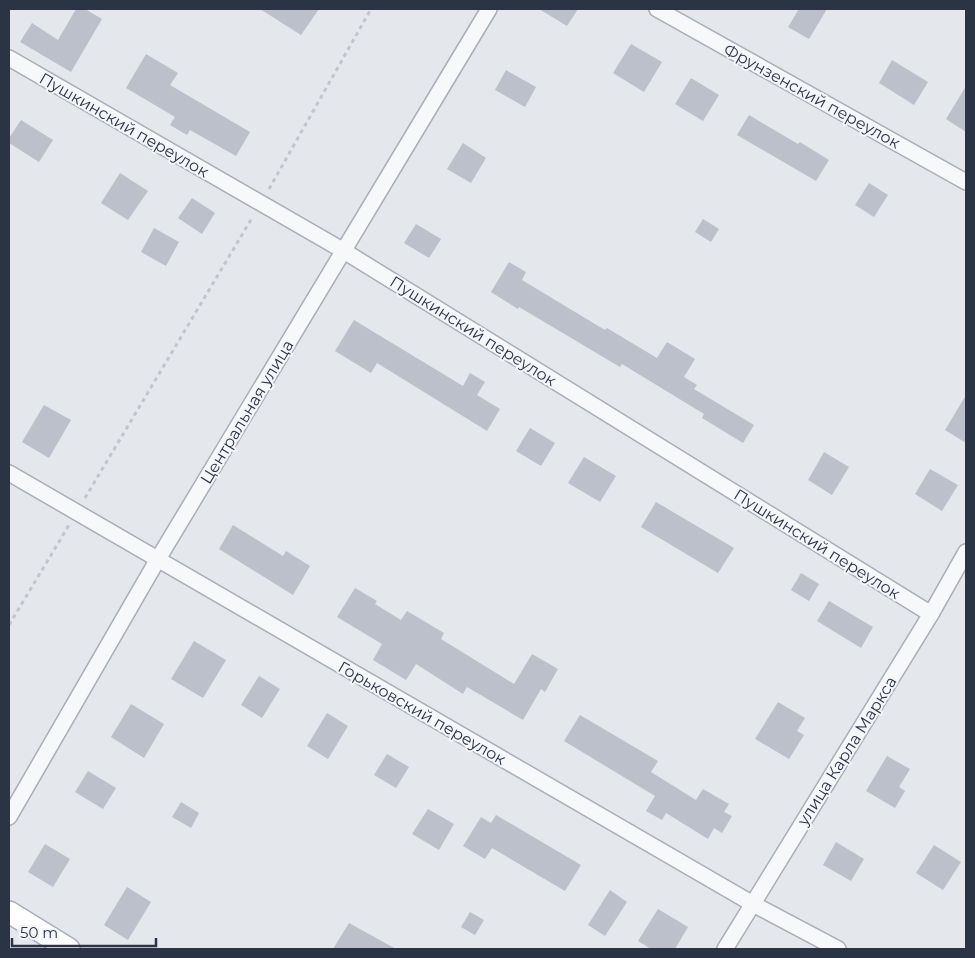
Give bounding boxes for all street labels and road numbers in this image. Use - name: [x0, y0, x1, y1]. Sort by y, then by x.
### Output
- street label: Фрунзенский переулок: [721, 40, 904, 153]
- street label: Пушкинский переулок: [36, 69, 213, 182]
- street label: Пушкинский переулок: [387, 272, 560, 390]
- street label: Центральная улица: [196, 337, 298, 487]
- street label: Пушкинский переулок: [731, 485, 904, 603]
- street label: Горьковский переулок: [335, 657, 510, 769]
- street label: улица Карла Маркса: [793, 673, 901, 830]

